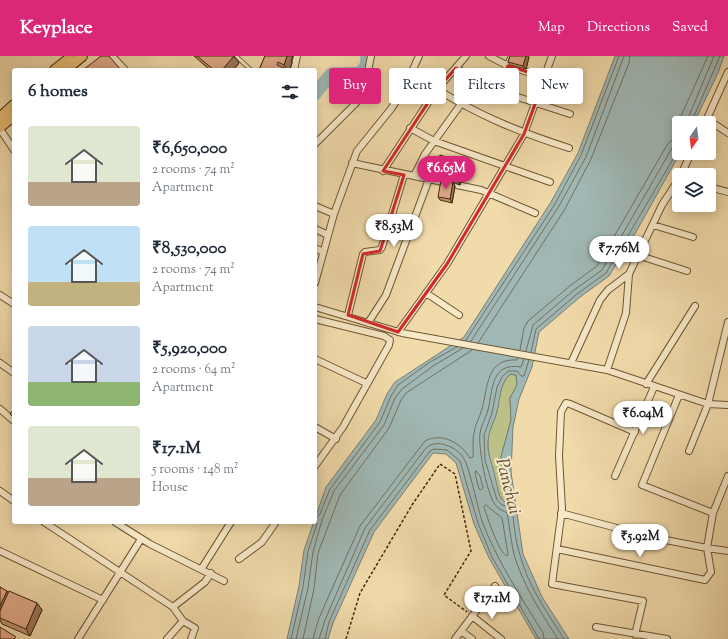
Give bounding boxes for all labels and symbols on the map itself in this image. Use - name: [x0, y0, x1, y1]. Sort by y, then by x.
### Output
- north arrow: [672, 116, 716, 160]
- pin: ₹6.65M: [413, 156, 479, 190]
- pin: ₹8.53M: [361, 214, 427, 248]
- pin: ₹7.76M: [586, 236, 652, 270]
- pin: ₹6.04M: [610, 401, 676, 435]
- water label: Panchai: [488, 456, 527, 517]
- pin: ₹5.92M: [607, 524, 673, 558]
- pin: ₹17.1M: [459, 586, 525, 620]

